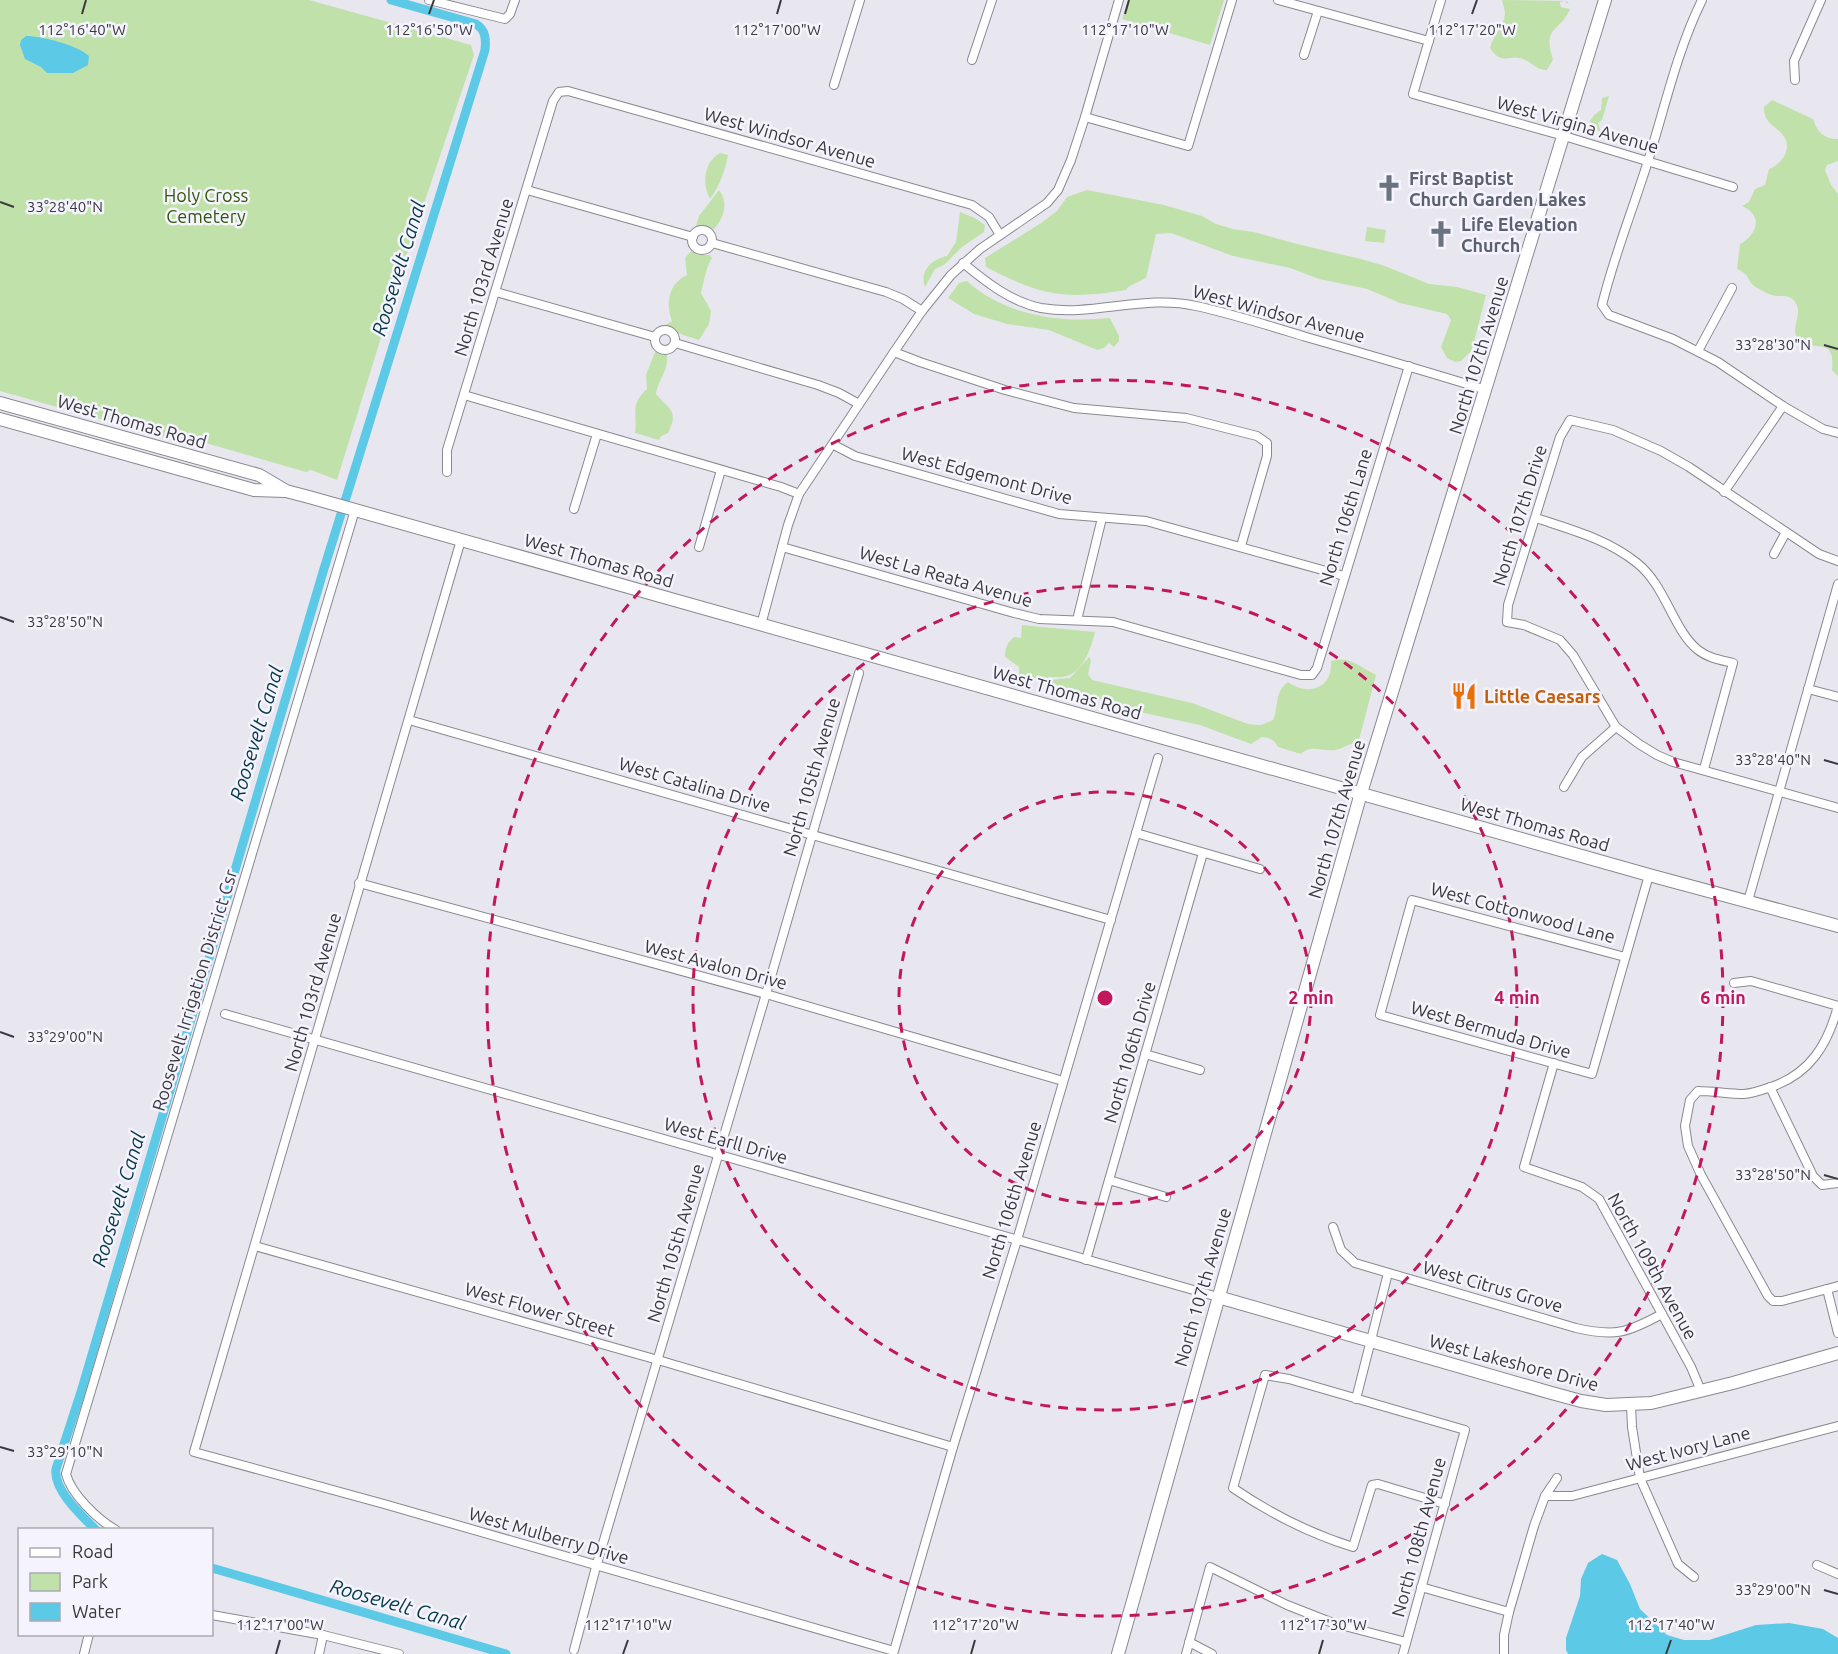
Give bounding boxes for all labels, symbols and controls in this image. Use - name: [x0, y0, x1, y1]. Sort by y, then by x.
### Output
- text: 112°16'40"W: [38, 21, 126, 38]
- text: 112°16'50"W: [385, 21, 473, 38]
- text: 112°17'00"W: [733, 21, 821, 38]
- text: 112°17'10"W: [1081, 21, 1169, 38]
- text: 112°17'20"W: [1428, 21, 1516, 38]
- street label: West Virgina Avenue: [1495, 91, 1661, 157]
- street label: West Windsor Avenue: [702, 103, 878, 171]
- place label: First Baptist Church Garden Lakes: [1409, 168, 1586, 209]
- church icon: First Baptist Church Garden Lakes: [1374, 173, 1404, 203]
- park label: Holy Cross Cemetery: [164, 185, 248, 226]
- street label: North 103rd Avenue: [449, 196, 517, 358]
- water label: Roosevelt Canal: [367, 197, 430, 338]
- text: 33°28'40"N: [27, 198, 103, 215]
- place label: Life Elevation Church: [1461, 214, 1578, 255]
- church icon: Life Elevation Church: [1426, 219, 1456, 249]
- street label: North 107th Avenue: [1444, 274, 1512, 436]
- street label: West Windsor Avenue: [1191, 280, 1367, 346]
- text: 33°28'30"N: [1735, 336, 1811, 353]
- street label: West Thomas Road: [55, 390, 209, 452]
- street label: North 107th Drive: [1488, 442, 1550, 588]
- street label: West Edgemont Drive: [899, 443, 1075, 507]
- street label: North 106th Lane: [1315, 446, 1375, 588]
- street label: West Thomas Road: [522, 529, 676, 591]
- street label: West La Reata Avenue: [857, 542, 1035, 610]
- text: 33°28'50"N: [27, 613, 103, 630]
- street label: West Thomas Road: [990, 661, 1144, 723]
- water label: Roosevelt Canal: [225, 662, 288, 803]
- restaurant icon: Little Caesars: [1449, 681, 1479, 711]
- place label: Little Caesars: [1484, 686, 1600, 706]
- street label: North 105th Avenue: [779, 695, 843, 859]
- street label: North 107th Avenue: [1304, 737, 1368, 901]
- text: 33°28'40"N: [1735, 751, 1811, 768]
- street label: West Catalina Drive: [617, 753, 773, 815]
- street label: West Thomas Road: [1458, 793, 1612, 855]
- street label: Roosevelt Irrigation District Csr: [148, 867, 240, 1113]
- street label: West Cottonwood Lane: [1429, 878, 1617, 946]
- street label: North 103rd Avenue: [280, 910, 344, 1074]
- street label: West Avalon Drive: [642, 935, 790, 993]
- street label: North 106th Drive: [1099, 979, 1159, 1125]
- text: 2 min: [1288, 987, 1334, 1007]
- text: 4 min: [1494, 987, 1540, 1007]
- text: 6 min: [1700, 987, 1746, 1007]
- centre of rings: [1095, 988, 1115, 1008]
- street label: West Bermuda Drive: [1409, 997, 1573, 1061]
- text: 33°29'00"N: [27, 1028, 103, 1045]
- street label: West Earll Drive: [662, 1113, 790, 1167]
- street label: North 106th Avenue: [977, 1119, 1045, 1281]
- water label: Roosevelt Canal: [87, 1128, 150, 1269]
- street label: North 105th Avenue: [643, 1161, 707, 1325]
- text: 33°28'50"N: [1735, 1166, 1811, 1183]
- street label: North 109th Avenue: [1604, 1189, 1702, 1343]
- street label: North 107th Avenue: [1170, 1205, 1234, 1369]
- street label: West Citrus Grove: [1421, 1256, 1565, 1316]
- street label: West Flower Street: [463, 1278, 617, 1340]
- street label: West Lakeshore Drive: [1427, 1330, 1601, 1394]
- street label: West Ivory Lane: [1624, 1422, 1752, 1474]
- text: 33°29'10"N: [27, 1443, 103, 1460]
- street label: North 108th Avenue: [1387, 1455, 1449, 1619]
- street label: West Mulberry Drive: [467, 1503, 631, 1567]
- legend: [18, 1528, 213, 1636]
- text: Road: [72, 1541, 114, 1561]
- text: Park: [72, 1571, 108, 1591]
- water label: Roosevelt Canal: [328, 1574, 469, 1634]
- text: 33°29'00"N: [1735, 1581, 1811, 1598]
- text: Water: [72, 1601, 122, 1621]
- text: 112°17'00"W: [236, 1616, 324, 1633]
- text: 112°17'10"W: [584, 1616, 672, 1633]
- text: 112°17'20"W: [931, 1616, 1019, 1633]
- text: 112°17'30"W: [1279, 1616, 1367, 1633]
- text: 112°17'40"W: [1627, 1616, 1715, 1633]

